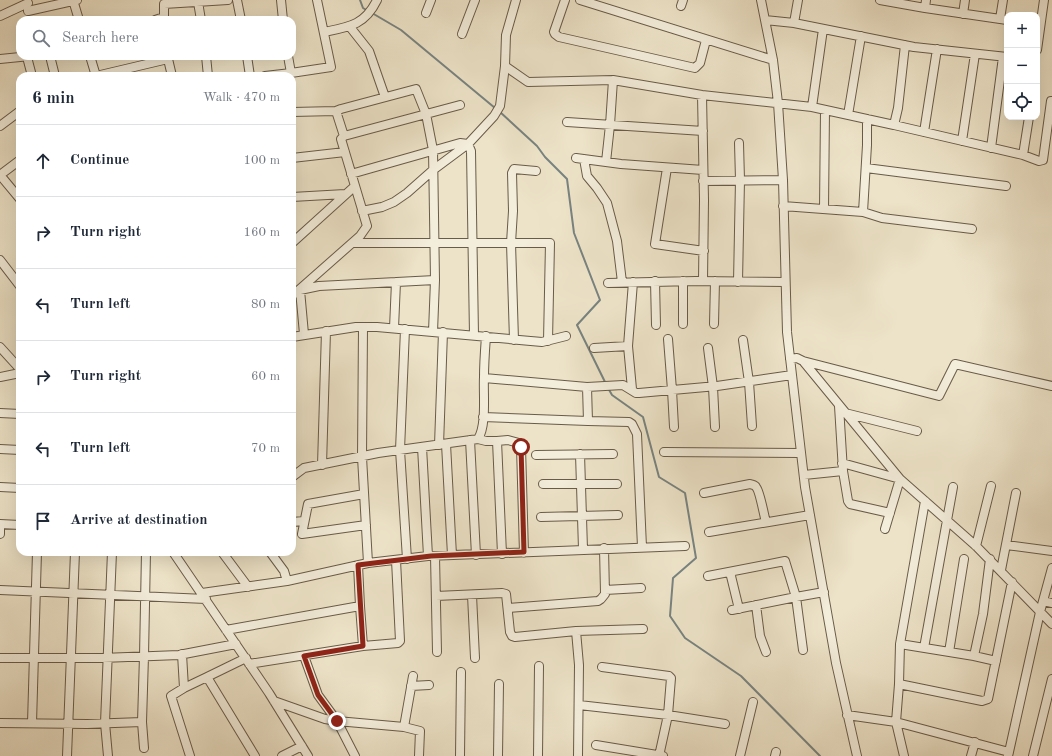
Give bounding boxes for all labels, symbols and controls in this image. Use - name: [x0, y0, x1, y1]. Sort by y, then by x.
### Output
- map controls: [1004, 12, 1040, 120]
- button: +: [1004, 12, 1040, 48]
- search box: [16, 16, 296, 60]
- icon: search: [30, 27, 52, 49]
- text: Search here: [62, 31, 139, 46]
- button: −: [1004, 48, 1040, 84]
- button: locate: [1004, 84, 1040, 120]
- text: 6 min: [32, 90, 75, 107]
- text: Walk · 470 m: [203, 91, 280, 104]
- icon: ahead: [32, 150, 54, 172]
- text: Continue: [70, 153, 129, 168]
- text: 100 m: [243, 154, 280, 167]
- icon: right: [32, 222, 54, 244]
- text: Turn right: [70, 225, 141, 240]
- text: 160 m: [243, 226, 280, 239]
- icon: left: [32, 294, 54, 316]
- text: Turn left: [70, 297, 130, 312]
- text: 80 m: [251, 298, 280, 311]
- icon: right: [32, 366, 54, 388]
- text: Turn right: [70, 369, 141, 384]
- text: 60 m: [251, 370, 280, 383]
- icon: left: [32, 438, 54, 460]
- route start: [512, 438, 530, 456]
- text: Turn left: [70, 441, 130, 456]
- text: 70 m: [251, 442, 280, 455]
- icon: arrive: [32, 510, 54, 532]
- text: Arrive at destination: [70, 513, 208, 528]
- route end: [328, 712, 346, 730]

